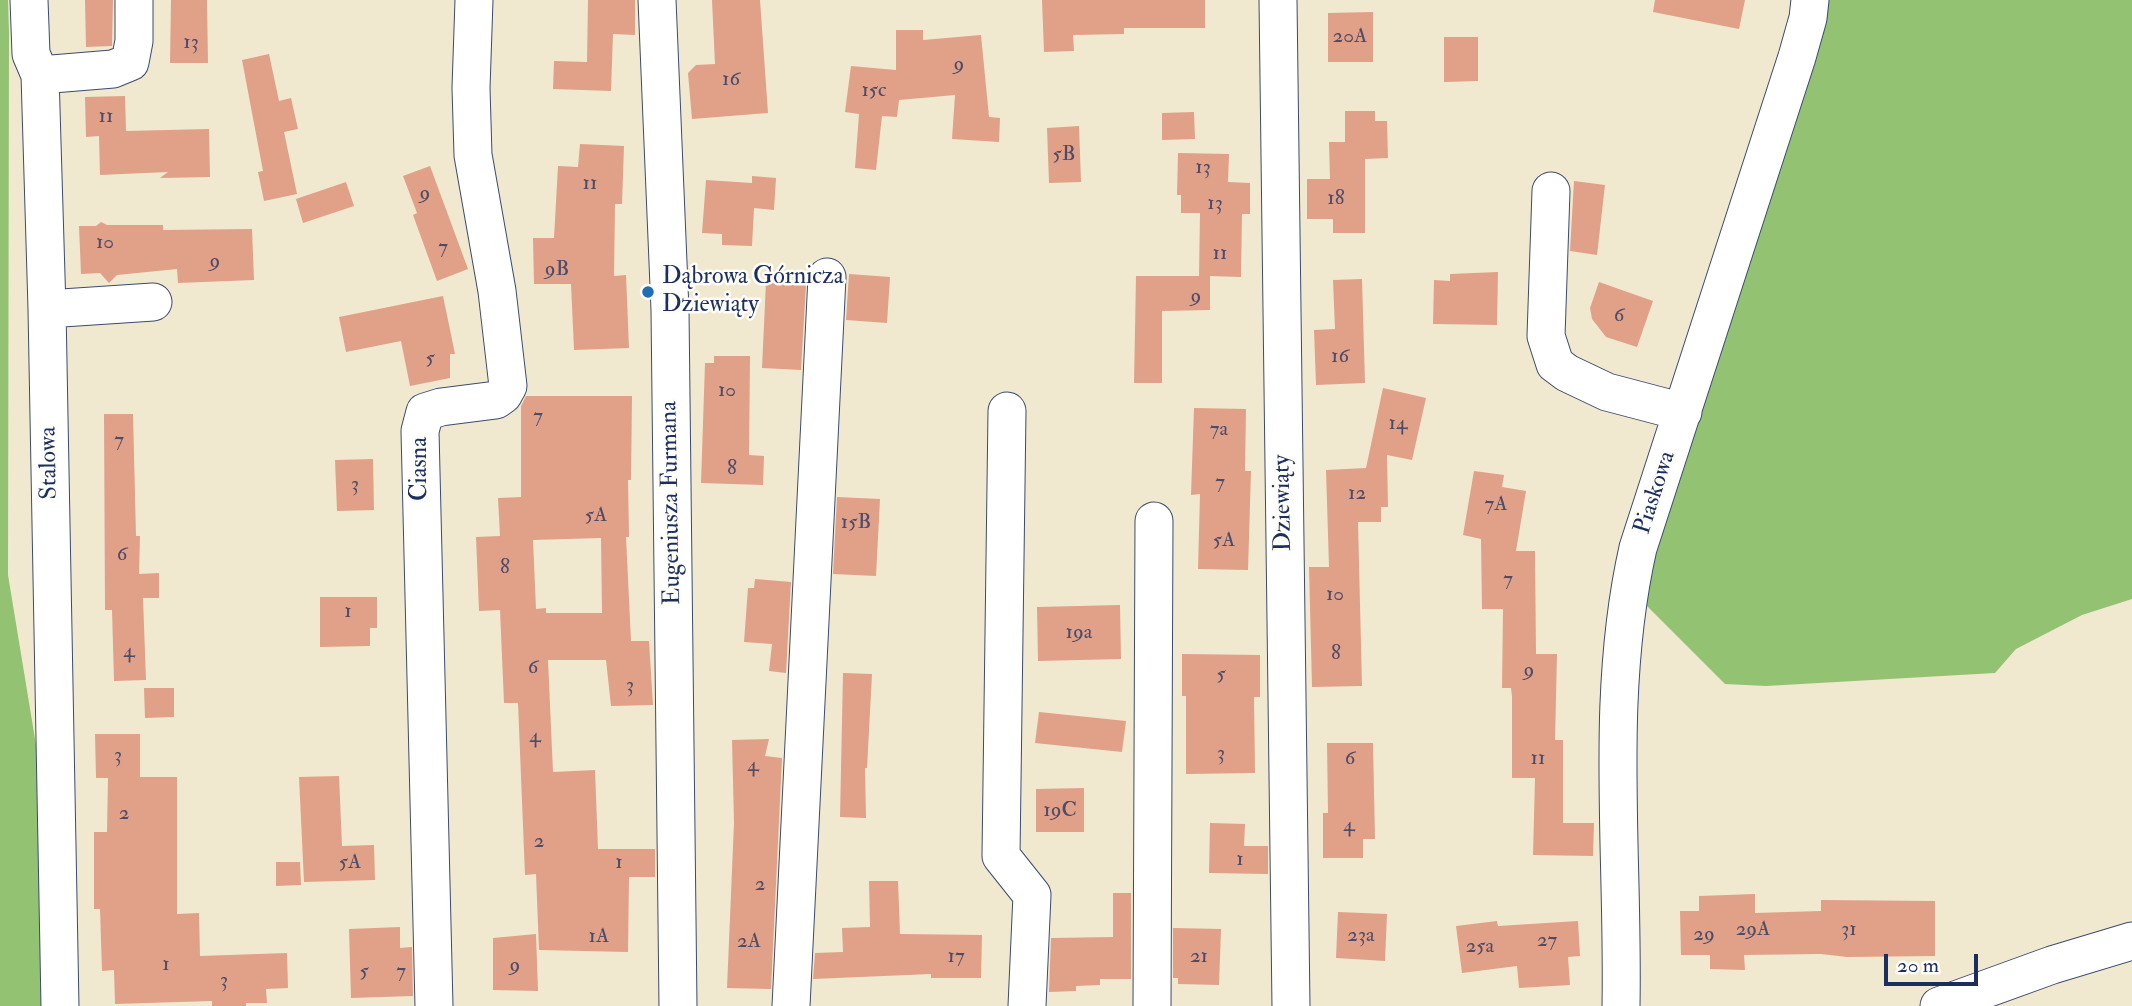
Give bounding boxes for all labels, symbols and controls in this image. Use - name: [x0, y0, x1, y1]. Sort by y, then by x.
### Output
- house number: 20A: [1333, 24, 1367, 50]
- house number: 13: [183, 30, 199, 56]
- house number: 9: [954, 52, 964, 78]
- house number: 16: [722, 67, 740, 93]
- house number: 15c: [861, 78, 887, 104]
- house number: 11: [99, 104, 113, 130]
- house number: 5B: [1053, 142, 1075, 168]
- house number: 13: [1195, 155, 1211, 181]
- house number: 11: [583, 171, 597, 197]
- house number: 9: [420, 181, 430, 207]
- house number: 18: [1327, 186, 1345, 212]
- house number: 13: [1207, 191, 1223, 217]
- house number: 10: [96, 230, 114, 256]
- house number: 7: [438, 235, 448, 261]
- house number: 11: [1213, 241, 1227, 267]
- house number: 9: [210, 249, 220, 275]
- house number: 9B: [545, 257, 569, 283]
- place label: Dąbrowa Górnicza Dziewiąty: [662, 264, 844, 320]
- marker: Dąbrowa Górnicza Dziewiąty: [640, 284, 656, 300]
- house number: 9: [1191, 284, 1201, 310]
- house number: 6: [1614, 303, 1624, 329]
- house number: 16: [1331, 344, 1349, 370]
- house number: 5: [425, 346, 435, 372]
- house number: 10: [718, 378, 736, 404]
- street label: Eugeniusza Furmana: [656, 401, 688, 605]
- house number: 7: [533, 404, 543, 430]
- house number: 14: [1389, 411, 1407, 437]
- house number: 7a: [1210, 417, 1228, 443]
- street label: Stalowa: [35, 426, 65, 500]
- house number: 7: [114, 428, 124, 454]
- street label: Ciasna: [407, 437, 435, 501]
- street label: Piaskowa: [1629, 448, 1683, 538]
- street label: Dziewiąty: [1269, 454, 1299, 552]
- house number: 8: [727, 456, 737, 482]
- house number: 7: [1215, 470, 1225, 496]
- house number: 3: [351, 472, 359, 498]
- house number: 12: [1348, 481, 1366, 507]
- house number: 7A: [1485, 492, 1507, 518]
- house number: 5A: [585, 503, 607, 529]
- house number: 15B: [841, 510, 871, 536]
- house number: 5A: [1213, 528, 1235, 554]
- house number: 6: [117, 542, 127, 568]
- house number: 8: [500, 555, 510, 581]
- house number: 7: [1503, 567, 1513, 593]
- house number: 10: [1326, 582, 1344, 608]
- house number: 1: [344, 599, 352, 625]
- house number: 19a: [1066, 620, 1092, 646]
- house number: 4: [123, 639, 135, 665]
- house number: 8: [1331, 641, 1341, 667]
- house number: 6: [528, 655, 538, 681]
- house number: 9: [1524, 658, 1534, 684]
- house number: 5: [1216, 662, 1226, 688]
- house number: 3: [626, 673, 634, 699]
- house number: 4: [529, 724, 541, 750]
- house number: 3: [1217, 741, 1225, 767]
- house number: 3: [114, 743, 122, 769]
- house number: 6: [1345, 746, 1355, 772]
- house number: 11: [1531, 746, 1545, 772]
- house number: 4: [747, 753, 759, 779]
- house number: 19C: [1043, 798, 1077, 824]
- house number: 2: [119, 801, 129, 827]
- house number: 4: [1343, 813, 1355, 839]
- house number: 2: [534, 829, 544, 855]
- house number: 1: [1236, 847, 1244, 873]
- house number: 5A: [339, 850, 361, 876]
- house number: 1: [615, 850, 623, 876]
- house number: 2: [755, 872, 765, 898]
- house number: 29A: [1736, 917, 1770, 943]
- house number: 31: [1841, 917, 1857, 943]
- house number: 29: [1693, 922, 1715, 948]
- house number: 23a: [1347, 923, 1375, 949]
- house number: 1A: [589, 924, 609, 950]
- house number: 27: [1537, 928, 1557, 954]
- house number: 2A: [737, 929, 761, 955]
- house number: 25a: [1466, 934, 1494, 960]
- scale bar: [1887, 940, 1982, 984]
- house number: 17: [947, 944, 965, 970]
- house number: 21: [1190, 944, 1208, 970]
- house number: 1: [162, 952, 170, 978]
- text: 20 m: [1897, 952, 1939, 979]
- house number: 9: [510, 953, 520, 979]
- house number: 5: [359, 959, 369, 985]
- house number: 7: [396, 959, 406, 985]
- house number: 3: [220, 968, 228, 994]

